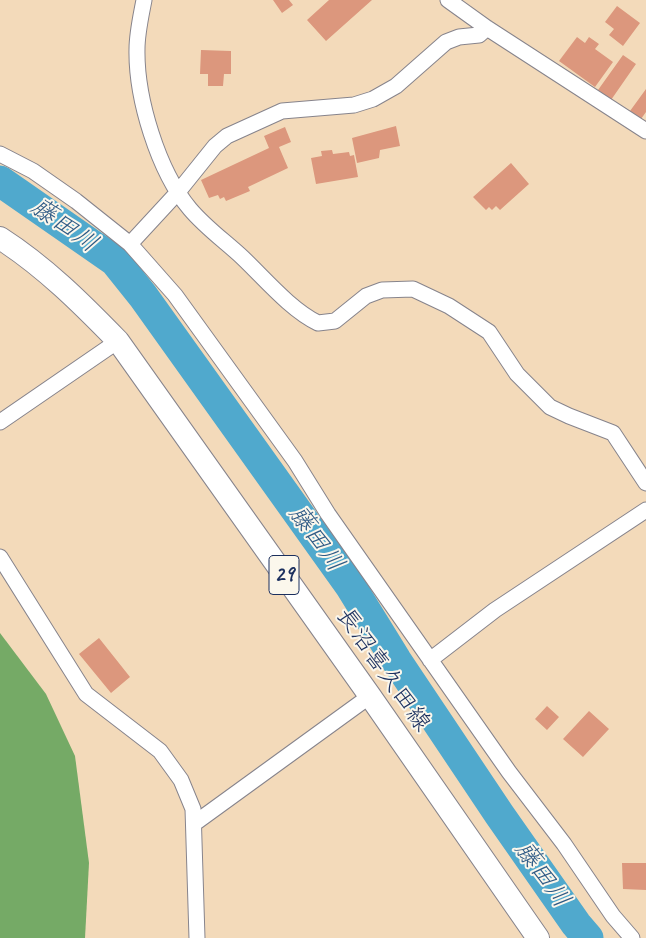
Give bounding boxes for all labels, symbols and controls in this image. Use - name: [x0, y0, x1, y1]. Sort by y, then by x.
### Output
- water label: 藤田川: [25, 192, 103, 260]
- water label: 藤田川: [282, 500, 350, 578]
- road number: 29: [269, 556, 299, 594]
- street label: 長沼喜久田線: [330, 603, 436, 737]
- water label: 藤田川: [508, 836, 576, 914]

